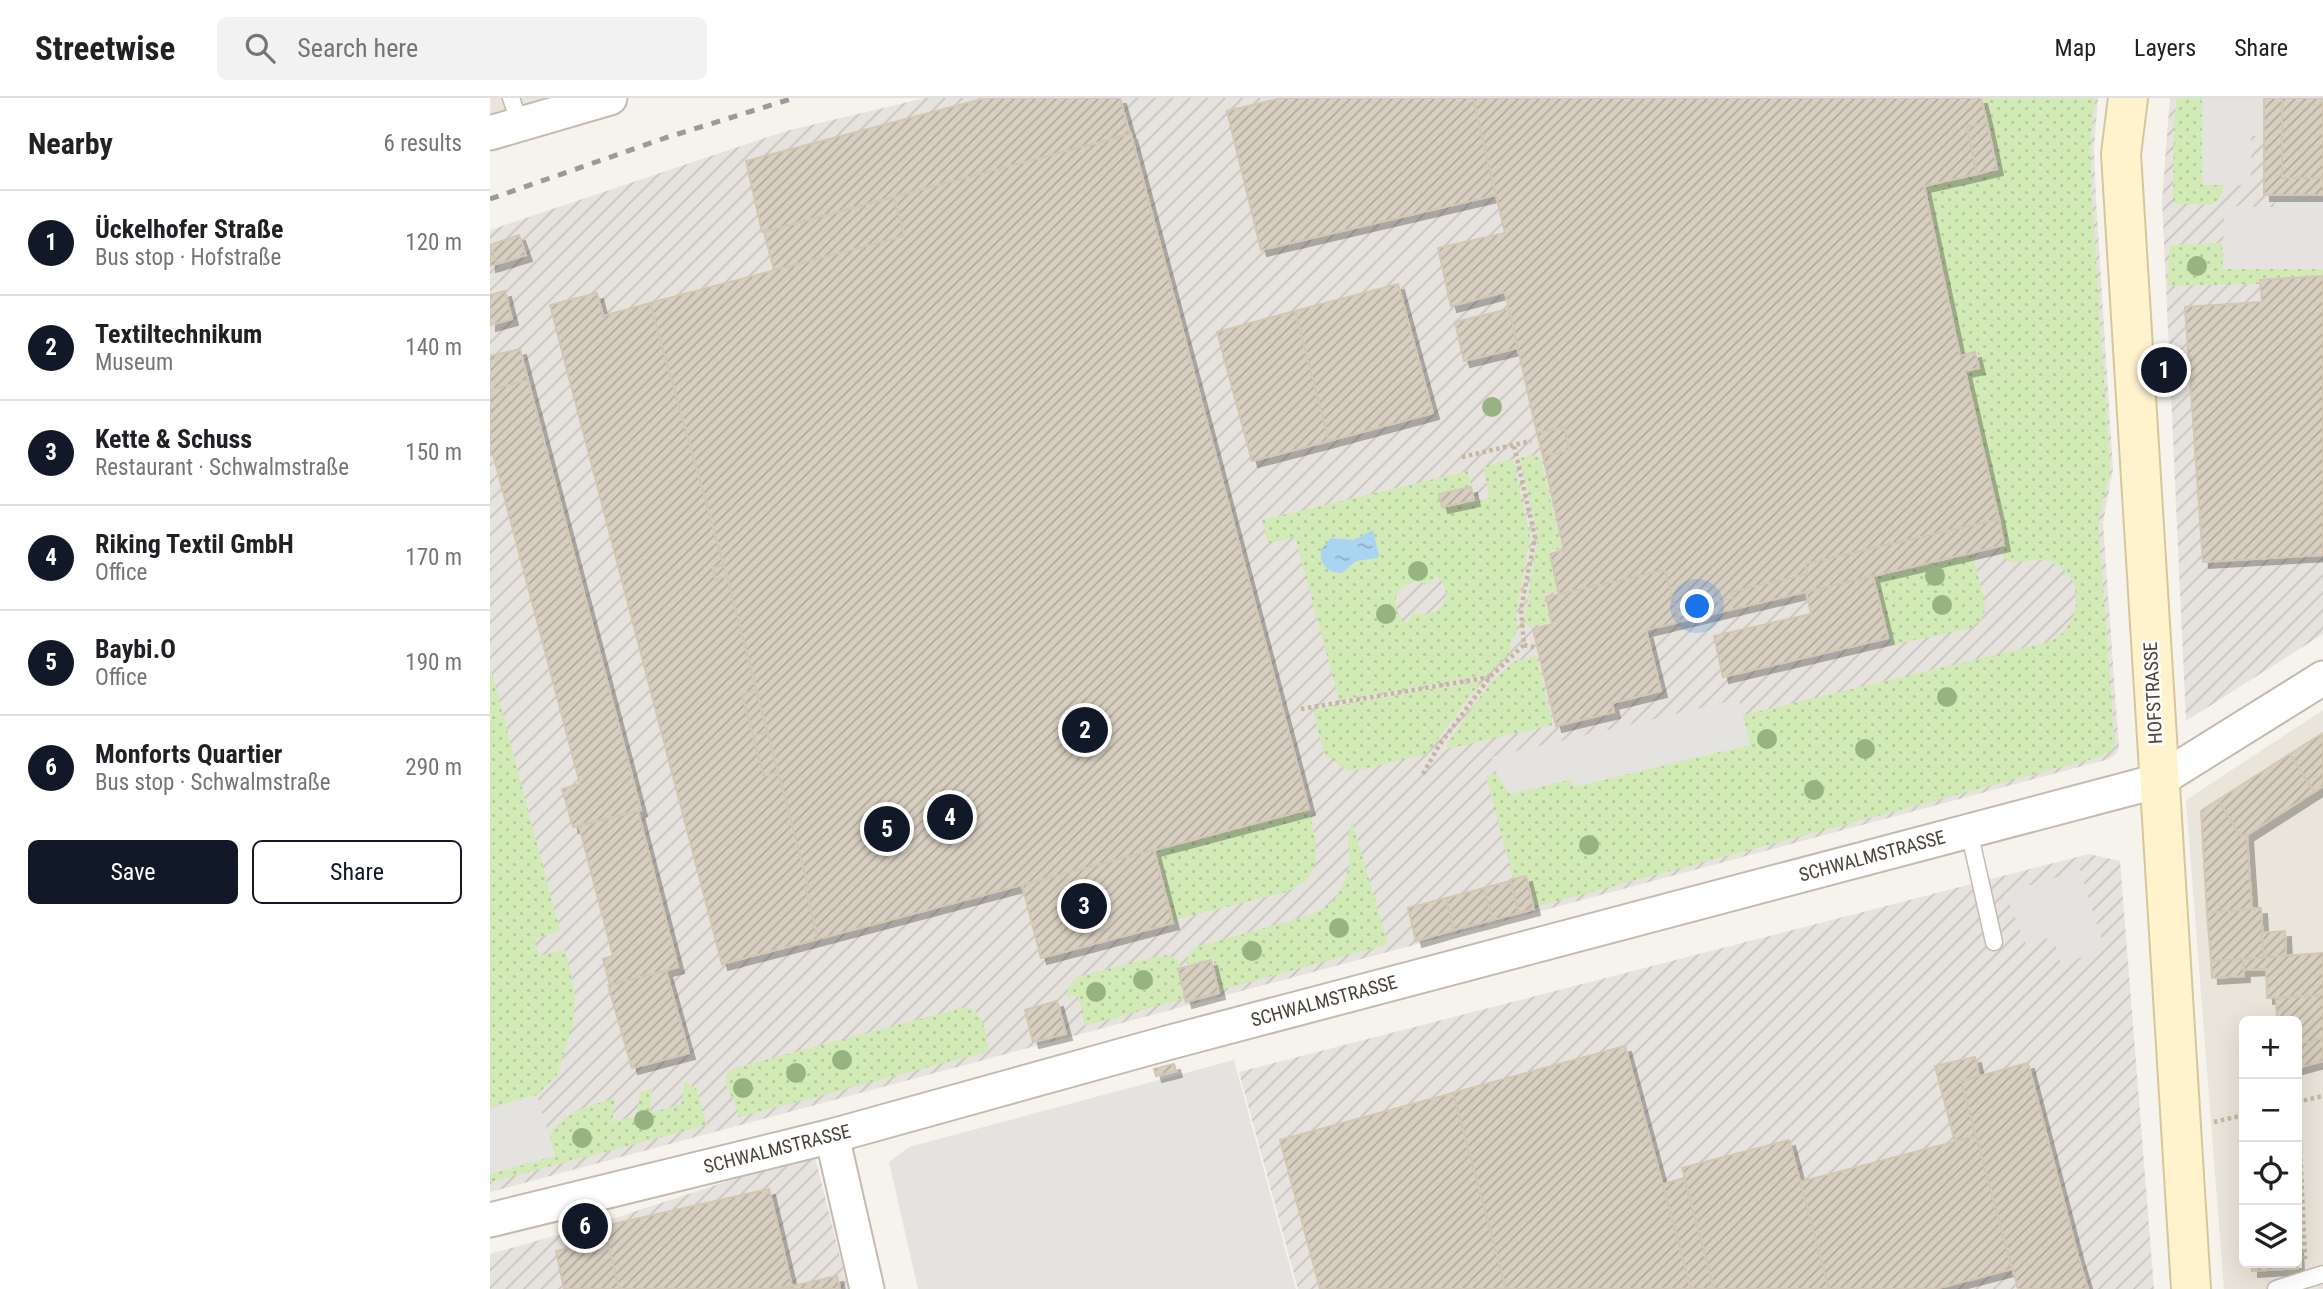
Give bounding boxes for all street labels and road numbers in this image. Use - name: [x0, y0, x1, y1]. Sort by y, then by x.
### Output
- street label: HOFSTRASSE: [2139, 641, 2167, 745]
- street label: SCHWALMSTRASSE: [1796, 825, 1948, 887]
- street label: SCHWALMSTRASSE: [1248, 970, 1400, 1032]
- street label: SCHWALMSTRASSE: [701, 1120, 853, 1178]

